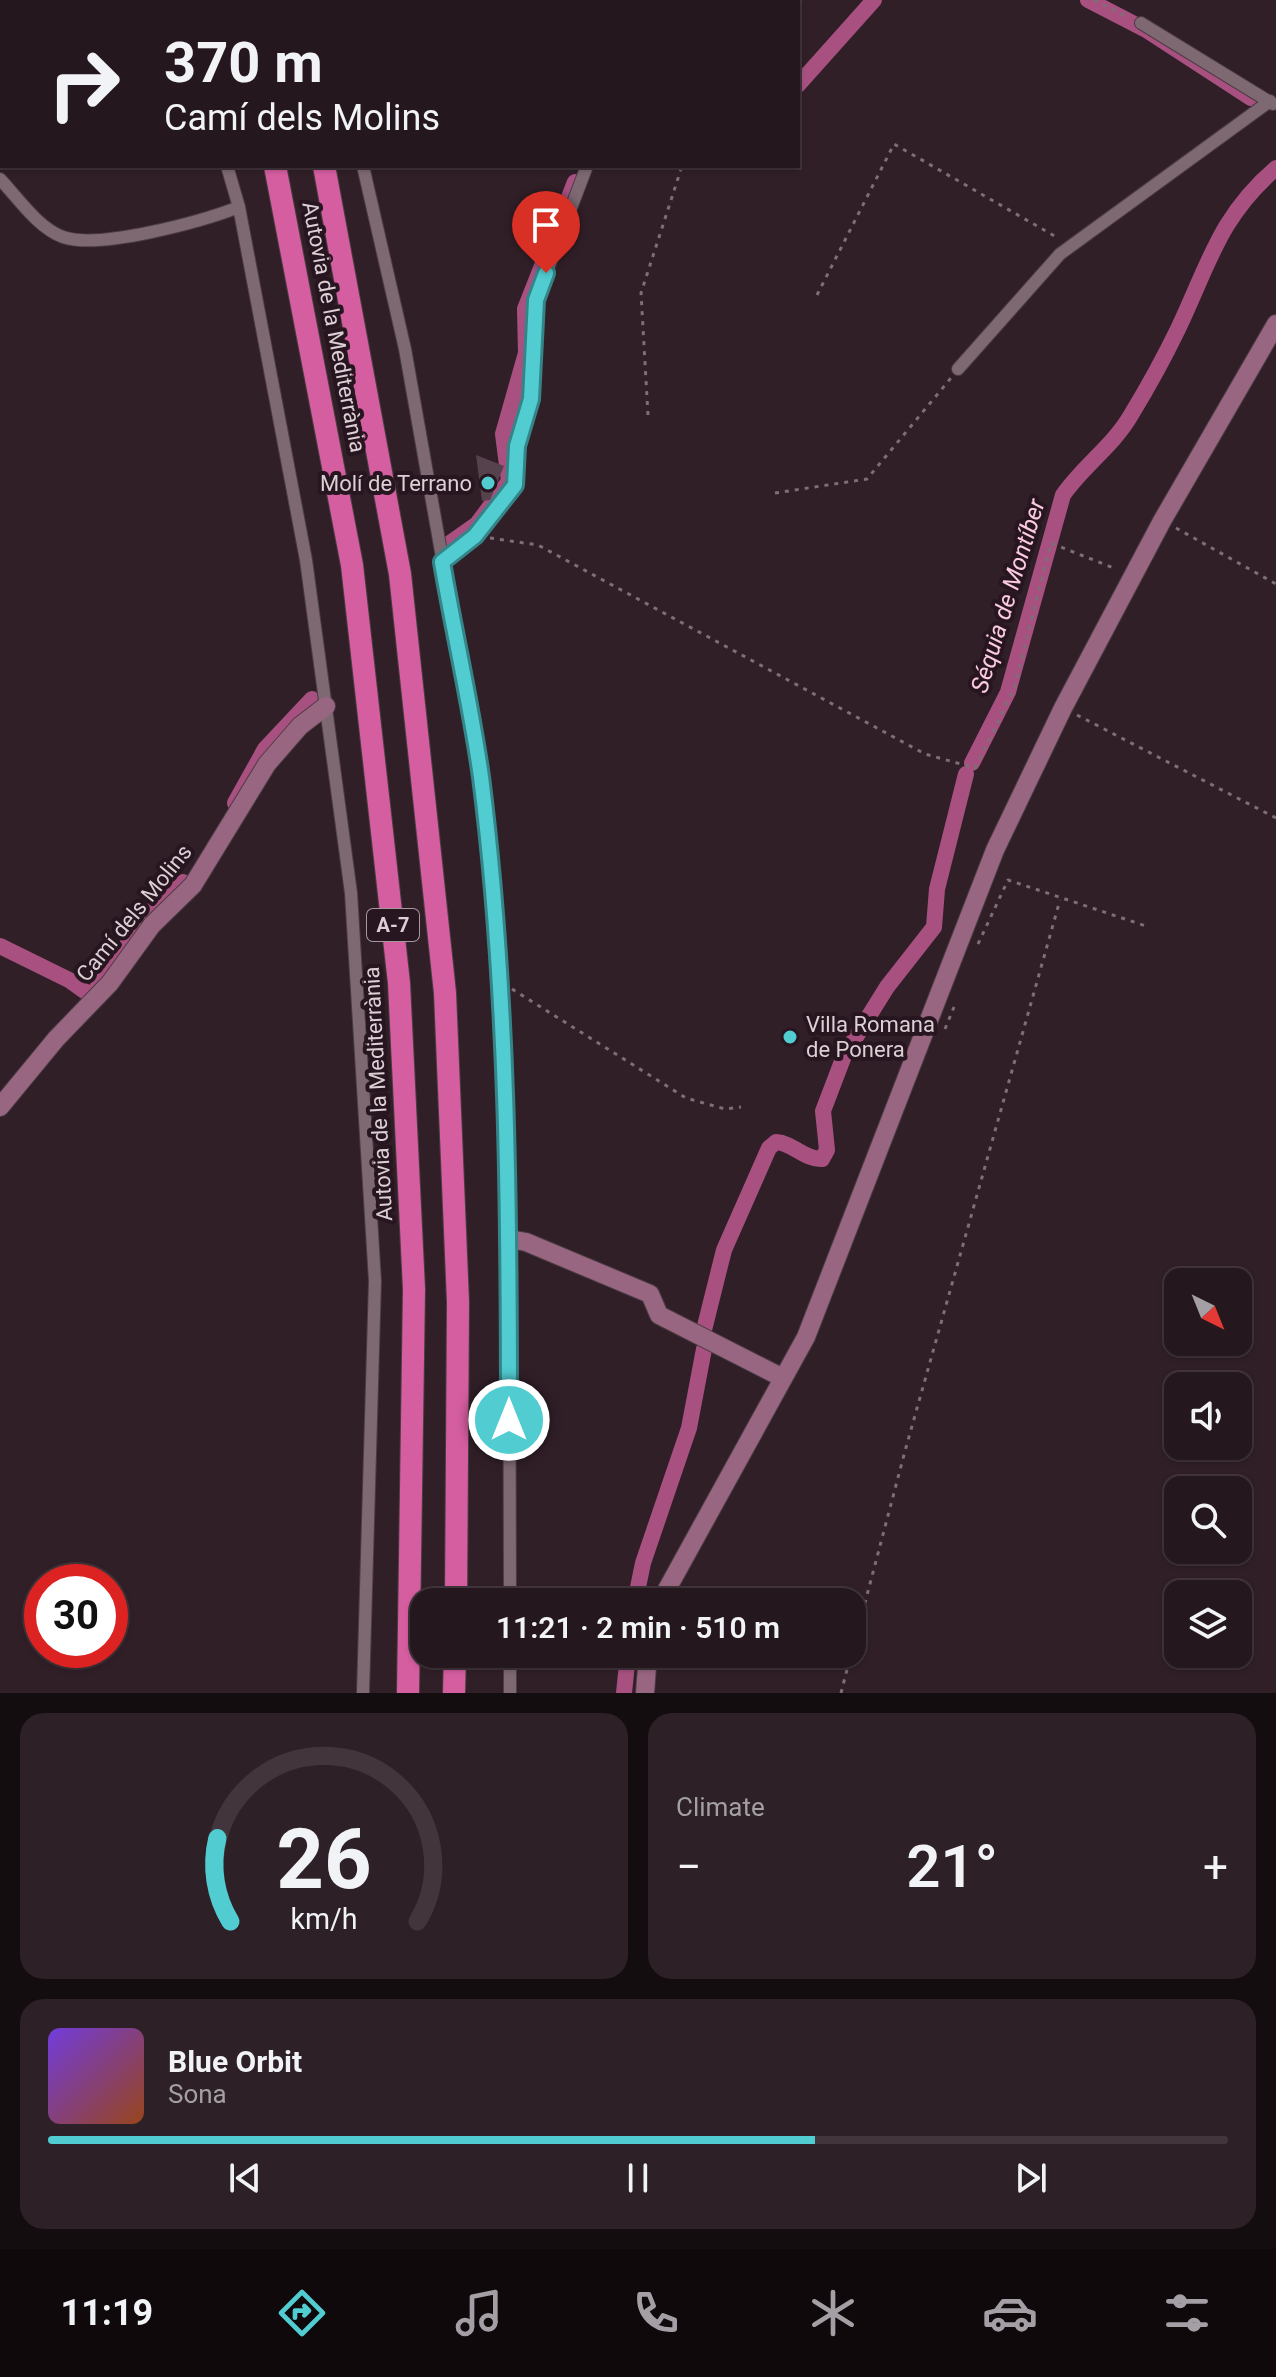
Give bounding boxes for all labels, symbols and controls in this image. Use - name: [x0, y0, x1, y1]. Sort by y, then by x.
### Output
- text: 370 m: [164, 30, 323, 96]
- icon: right: [32, 32, 136, 136]
- text: Camí dels Molins: [164, 97, 440, 139]
- pin: [512, 191, 580, 273]
- street label: Autovia de la Mediterrània: [297, 200, 371, 454]
- icon: arrive: [524, 203, 568, 247]
- place label: Molí de Terrano: [320, 471, 472, 496]
- marker: Molí de Terrano: [479, 474, 497, 492]
- water label: Séquia de Montíber: [965, 495, 1051, 696]
- street label: Camí dels Molins: [71, 840, 197, 986]
- road number: A-7: [367, 909, 419, 941]
- street label: Autovia de la Mediterrània: [359, 966, 397, 1222]
- place label: Villa Romana de Ponera: [806, 1012, 935, 1062]
- marker: Villa Romana de Ponera: [781, 1028, 799, 1046]
- north arrow: [1164, 1268, 1252, 1356]
- map controls: [1164, 1268, 1252, 1668]
- button: sound: [1164, 1372, 1252, 1460]
- position arrow: [467, 1378, 551, 1462]
- button: search: [1164, 1476, 1252, 1564]
- speed limit sign: 30: [24, 1564, 128, 1668]
- button: layers: [1164, 1580, 1252, 1668]
- text: 11:21 · 2 min · 510 m: [496, 1610, 780, 1645]
- text: Climate: [676, 1792, 765, 1822]
- text: 26: [276, 1811, 372, 1908]
- text: 21°: [906, 1831, 998, 1902]
- text: −: [676, 1841, 701, 1893]
- text: +: [1203, 1841, 1228, 1893]
- text: km/h: [290, 1902, 358, 1936]
- text: Blue Orbit: [168, 2044, 302, 2079]
- text: Sona: [168, 2079, 227, 2109]
- icon: previous: [223, 2156, 267, 2200]
- icon: pause: [616, 2156, 660, 2200]
- icon: next: [1009, 2156, 1053, 2200]
- icon: directions: [274, 2285, 330, 2341]
- icon: music: [451, 2285, 507, 2341]
- icon: phone: [628, 2285, 684, 2341]
- icon: climate: [805, 2285, 861, 2341]
- icon: car: [982, 2285, 1038, 2341]
- icon: filters: [1159, 2285, 1215, 2341]
- text: 11:19: [61, 2292, 153, 2334]

